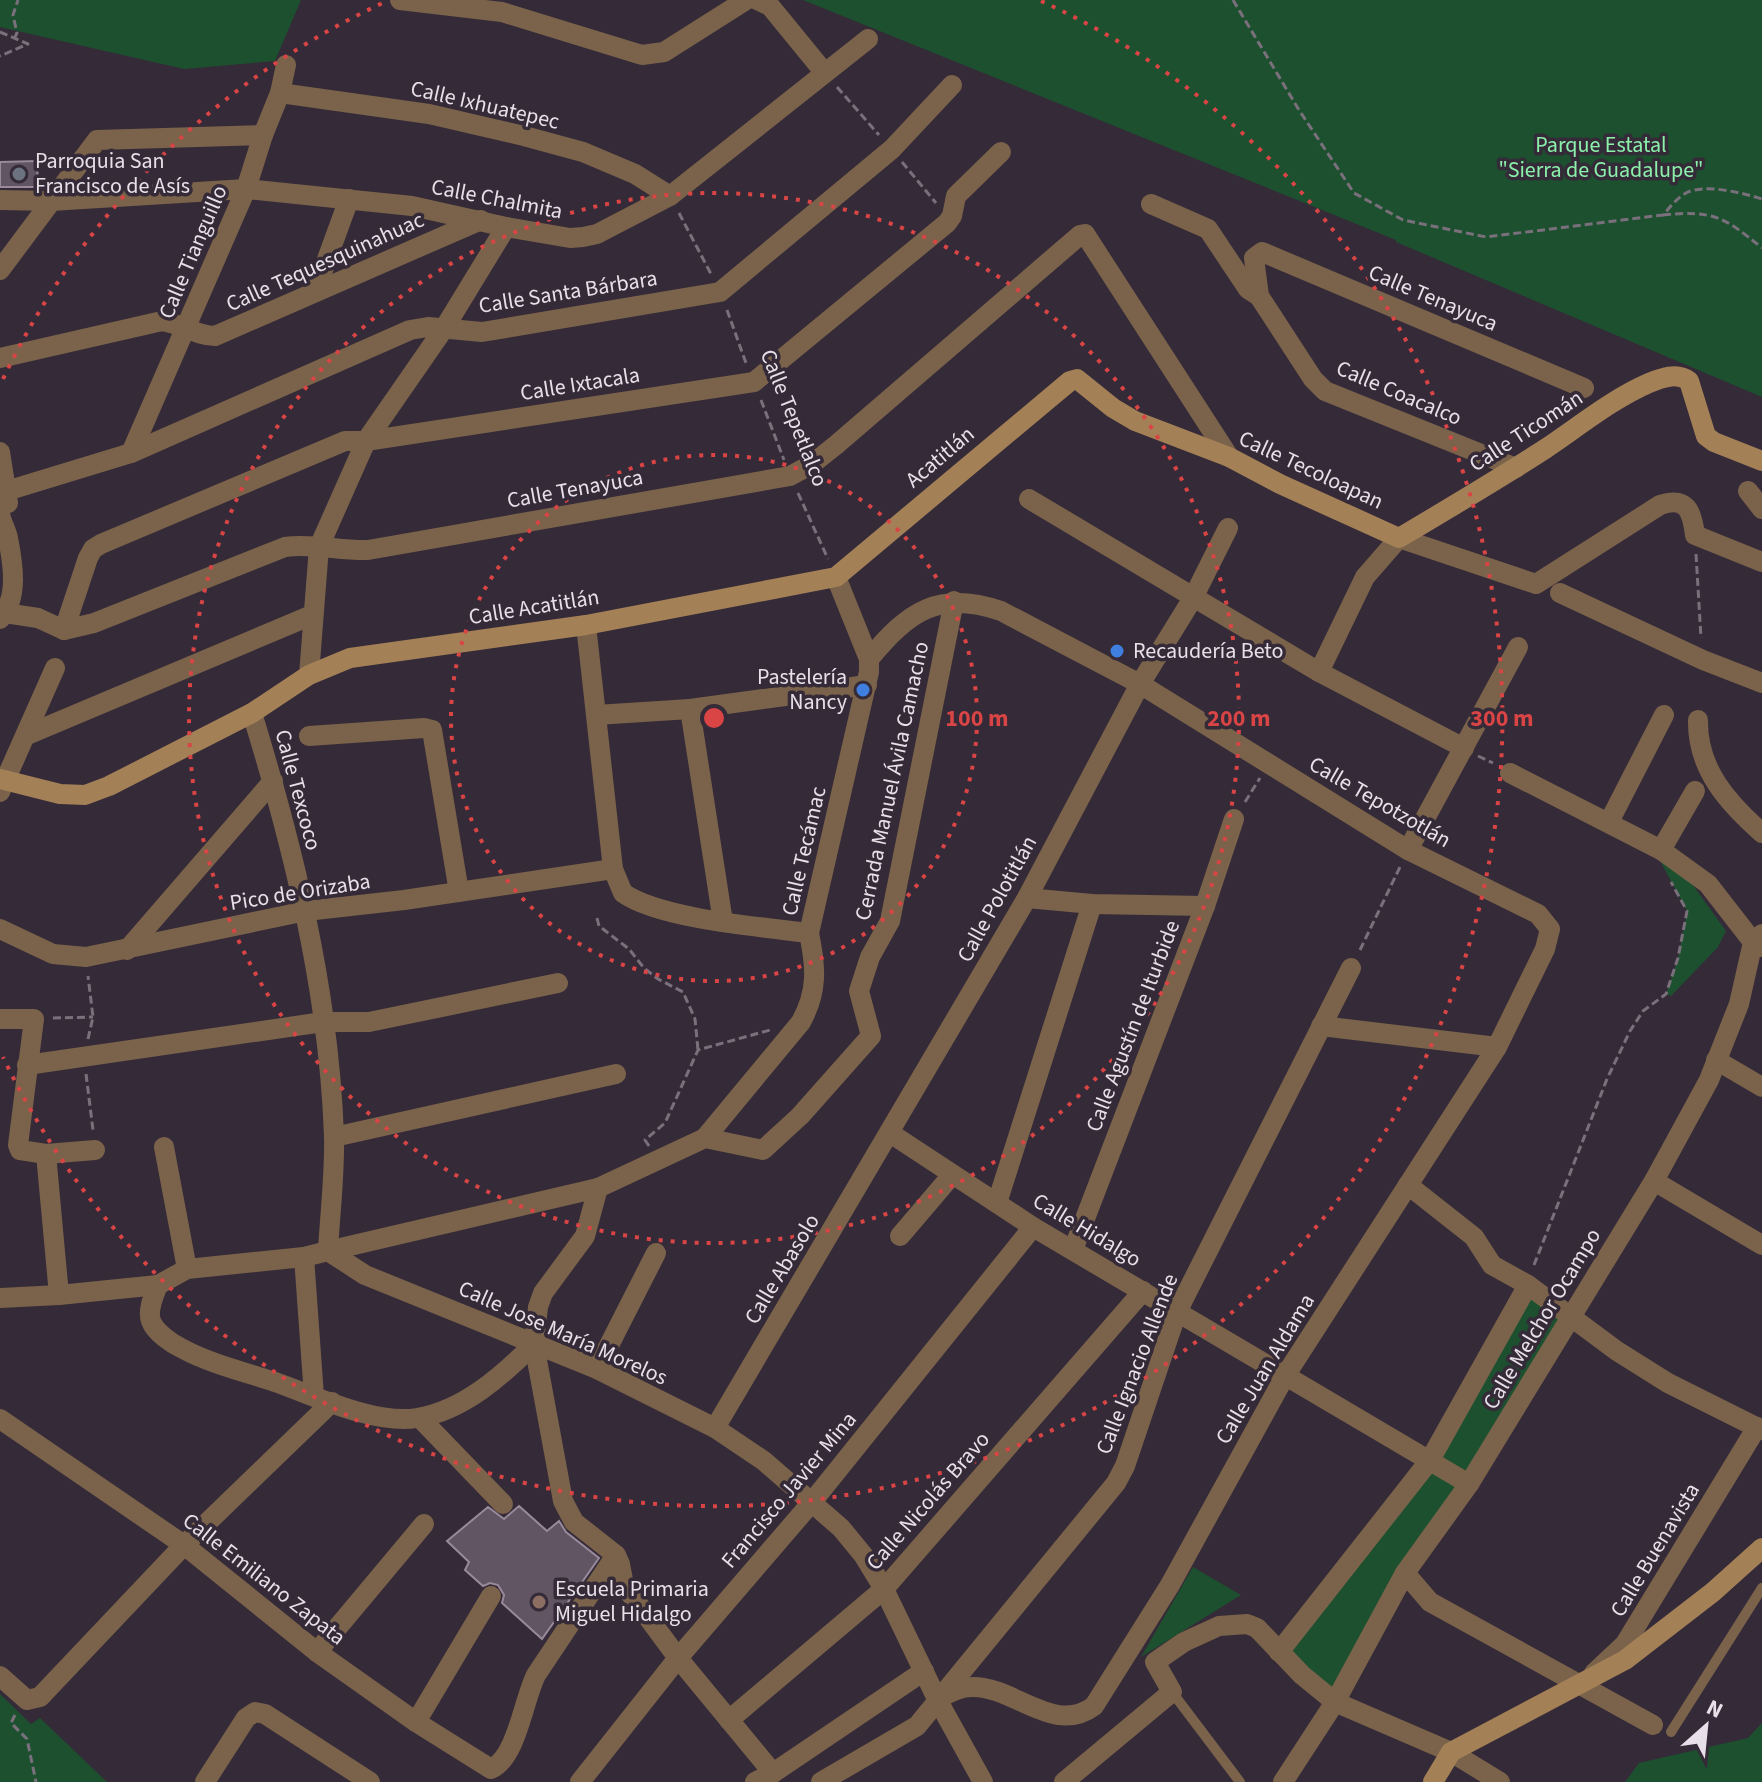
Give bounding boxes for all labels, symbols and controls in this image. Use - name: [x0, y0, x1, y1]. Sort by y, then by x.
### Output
- street label: Calle Ixhuatepec: [407, 72, 563, 138]
- park label: Parque Estatal "Sierra de Guadalupe": [1499, 129, 1703, 186]
- place label: Parroquia San Francisco de Asís: [35, 145, 190, 202]
- marker: Parroquia San Francisco de Asís: [10, 165, 28, 183]
- street label: Calle Chalmita: [429, 171, 565, 227]
- street label: Calle Tianguillo: [151, 180, 235, 324]
- street label: Calle Tequesquinahuac: [221, 204, 429, 320]
- street label: Calle Tenayuca: [1363, 256, 1503, 340]
- street label: Calle Santa Bárbara: [476, 262, 660, 322]
- street label: Calle Tepetlalco: [752, 345, 836, 491]
- street label: Calle Coacalco: [1331, 352, 1467, 434]
- street label: Calle Ixtacala: [518, 359, 642, 409]
- street label: Calle Ticomán: [1463, 382, 1589, 480]
- street label: Acatitlán: [898, 419, 982, 495]
- street label: Calle Tecoloapan: [1233, 422, 1389, 518]
- street label: Calle Tenayuca: [504, 461, 646, 517]
- street label: Calle Acatitlán: [466, 581, 602, 633]
- place label: Recaudería Beto: [1133, 635, 1283, 667]
- street label: Cerrada Manuel Ávila Camacho: [847, 639, 937, 923]
- marker: Recaudería Beto: [1108, 642, 1126, 660]
- place label: Pastelería Nancy: [757, 661, 848, 718]
- marker: Pastelería Nancy: [854, 681, 872, 699]
- text: 100 m: [945, 701, 1009, 736]
- text: 200 m: [1207, 701, 1271, 736]
- text: 300 m: [1470, 701, 1534, 736]
- centre of rings: [700, 704, 728, 732]
- street label: Calle Texcoco: [267, 726, 329, 854]
- street label: Calle Tepotzotlán: [1303, 748, 1457, 856]
- street label: Calle Tecámac: [774, 783, 834, 919]
- street label: Calle Polotitlán: [949, 830, 1045, 968]
- street label: Pico de Orizaba: [227, 865, 373, 919]
- street label: Calle Agustín de Iturbide: [1078, 915, 1188, 1136]
- street label: Calle Hidalgo: [1027, 1185, 1147, 1275]
- street label: Calle Abasolo: [736, 1208, 828, 1330]
- street label: Calle Melchor Ocampo: [1475, 1222, 1609, 1416]
- street label: Calle Ignacio Allende: [1088, 1269, 1186, 1459]
- street label: Calle Jose María Morelos: [453, 1272, 673, 1394]
- street label: Calle Juan Aldama: [1207, 1288, 1323, 1450]
- street label: Francisco Javier Mina: [714, 1405, 864, 1575]
- street label: Calle Nicolás Bravo: [859, 1425, 997, 1577]
- street label: Calle Buenavista: [1602, 1477, 1708, 1623]
- street label: Calle Emiliano Zapata: [176, 1505, 352, 1653]
- place label: Escuela Primaria Miguel Hidalgo: [555, 1573, 709, 1630]
- marker: Escuela Primaria Miguel Hidalgo: [530, 1593, 548, 1611]
- north arrow: [1666, 1686, 1746, 1766]
- text: N: [1701, 1691, 1728, 1727]

